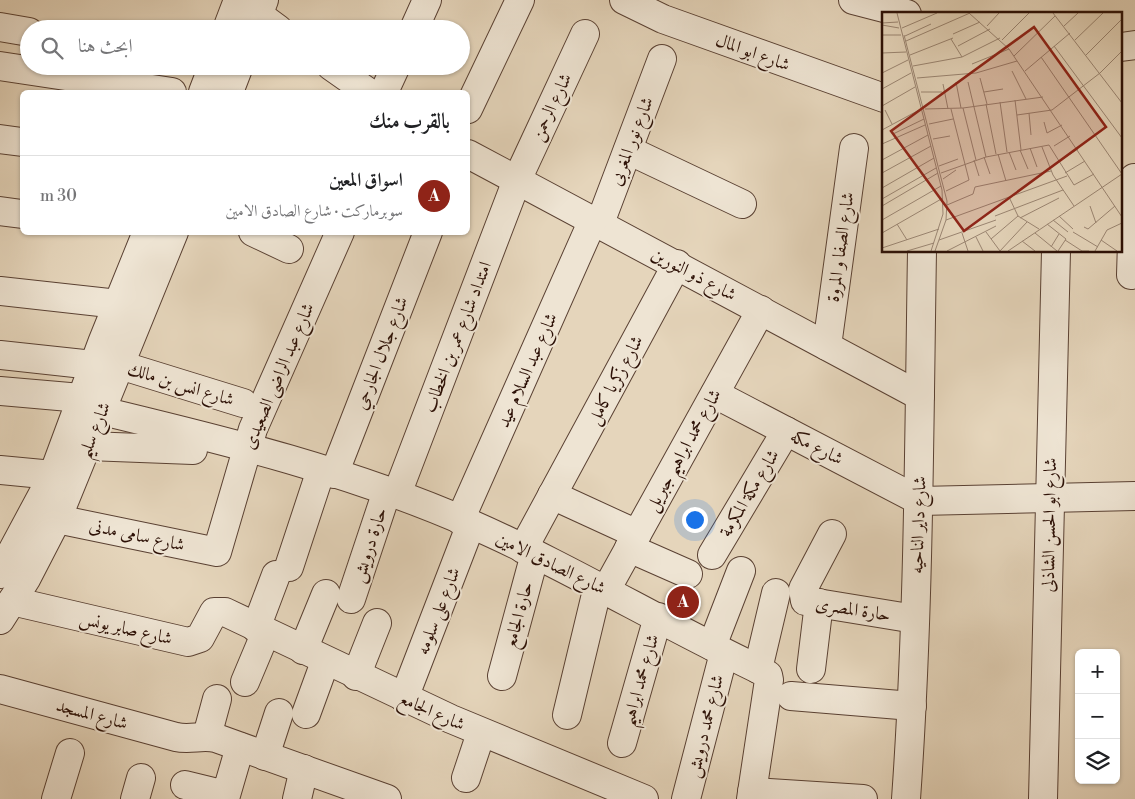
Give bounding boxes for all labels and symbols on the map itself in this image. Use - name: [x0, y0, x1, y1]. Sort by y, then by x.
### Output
- inset map: [882, 12, 1122, 252]
- street label: شارع ابو المال: [711, 28, 793, 79]
- street label: شارع الرحمن: [526, 70, 580, 146]
- street label: شارع نور المغربى: [604, 94, 662, 190]
- street label: شارع الصفا و المروة: [821, 191, 863, 304]
- street label: شارع ذو النورين: [646, 242, 740, 309]
- street label: امتداد شارع عمر بن الخطاب: [418, 258, 500, 417]
- street label: شارع جلال الجارحي: [349, 293, 416, 414]
- street label: شارع عبد الراضى الصعيدى: [237, 300, 322, 454]
- street label: شارع عبد السلام عيد: [492, 309, 567, 433]
- street label: شارع زكريا كامل: [582, 332, 651, 430]
- street label: شارع انس بن مالك: [124, 357, 237, 414]
- street label: شارع محمد ابراهيم جبريل: [640, 385, 732, 518]
- street label: شارع سليم: [73, 399, 122, 464]
- street label: شارع مكه: [785, 424, 847, 473]
- street label: شارع مكة المكرمة: [714, 445, 787, 543]
- street label: شارع ابو الحسن الشاذلى: [1037, 457, 1065, 593]
- street label: شارع داير الناحيه: [905, 476, 935, 574]
- street label: حارة درويش: [347, 505, 392, 586]
- your location: [682, 507, 708, 533]
- street label: شارع سامى مدنى: [86, 514, 187, 560]
- street label: شارع الصادق الامين: [491, 527, 610, 603]
- street label: شارع على سلومه: [411, 564, 468, 659]
- street label: حارة الجامع: [499, 579, 542, 652]
- pin: A: [667, 583, 699, 621]
- street label: حارة المصرى: [814, 592, 892, 627]
- street label: شارع صابر يونس: [76, 607, 175, 653]
- street label: شارع محمد ابراهيم: [616, 631, 670, 731]
- street label: شارع محمد درويش: [682, 672, 732, 781]
- street label: شارع الجامع: [393, 687, 469, 740]
- street label: شارع المسجد: [53, 694, 130, 738]

